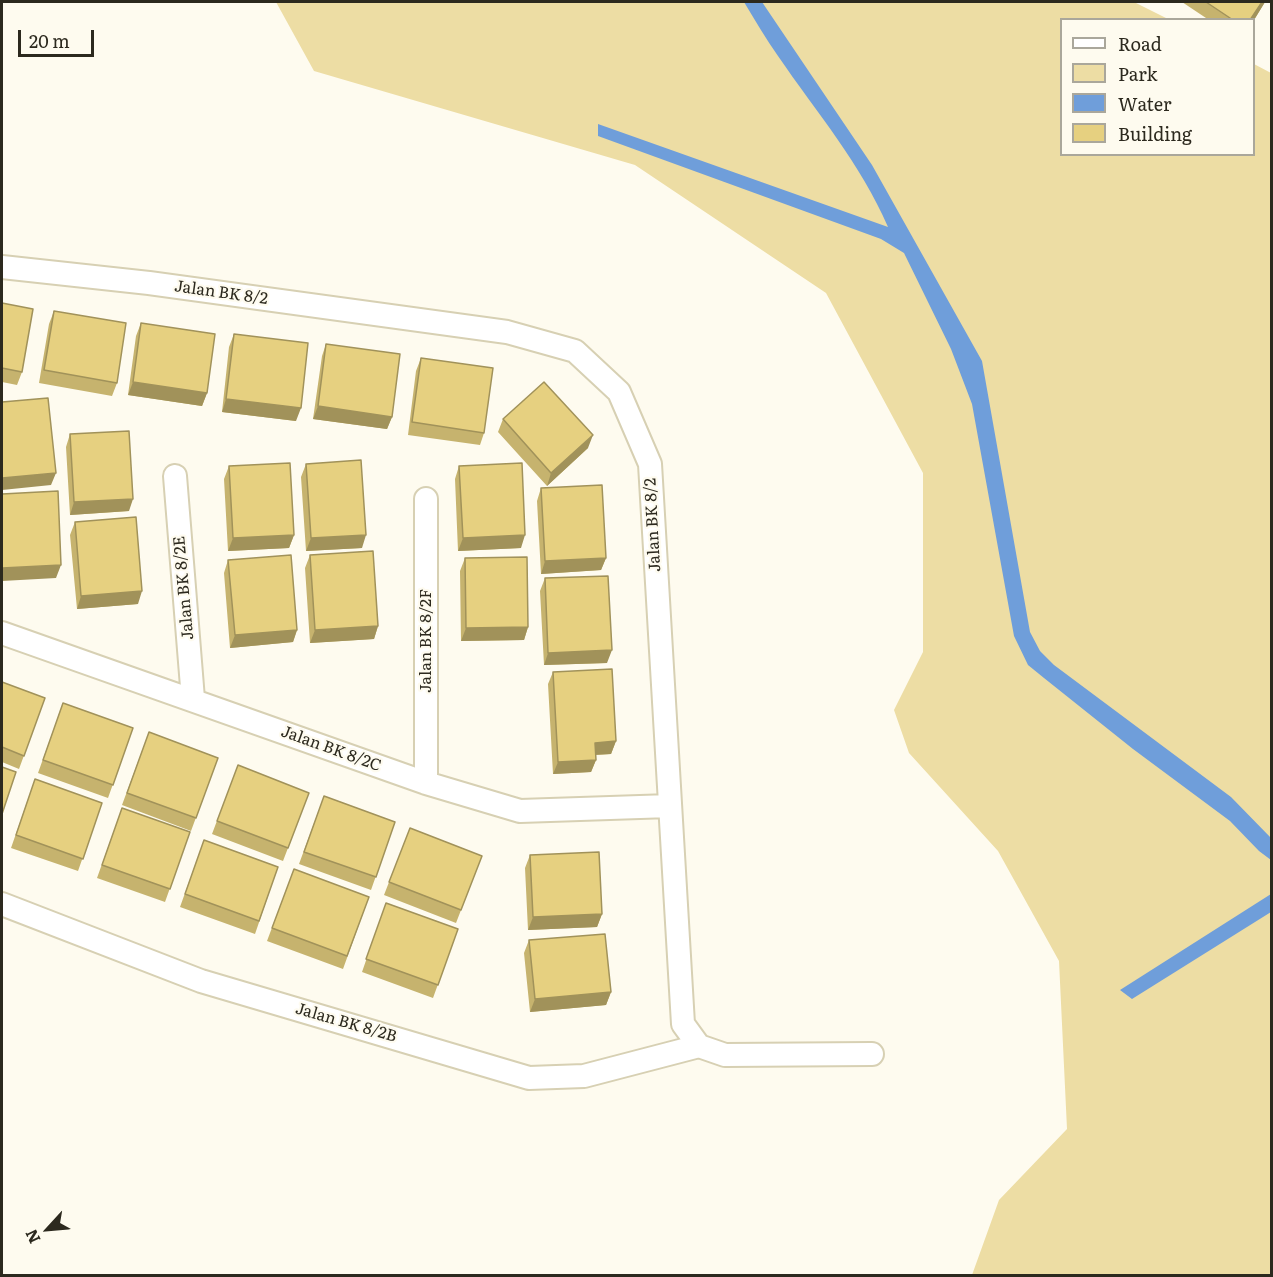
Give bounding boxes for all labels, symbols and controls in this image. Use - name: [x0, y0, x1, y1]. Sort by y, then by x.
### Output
- scale bar: [21, 18, 98, 56]
- legend: [1060, 18, 1255, 156]
- text: 20 m: [29, 27, 70, 54]
- text: Road: [1118, 30, 1162, 57]
- text: Park: [1118, 60, 1157, 87]
- text: Water: [1118, 90, 1171, 117]
- text: Building: [1118, 120, 1192, 147]
- street label: Jalan BK 8/2: [173, 277, 269, 309]
- street label: Jalan BK 8/2: [641, 478, 665, 572]
- street label: Jalan BK 8/2E: [170, 535, 198, 641]
- street label: Jalan BK 8/2F: [416, 589, 436, 693]
- street label: Jalan BK 8/2C: [278, 722, 384, 776]
- street label: Jalan BK 8/2B: [293, 999, 399, 1047]
- north arrow: [18, 1199, 78, 1259]
- text: N: [18, 1226, 46, 1248]

